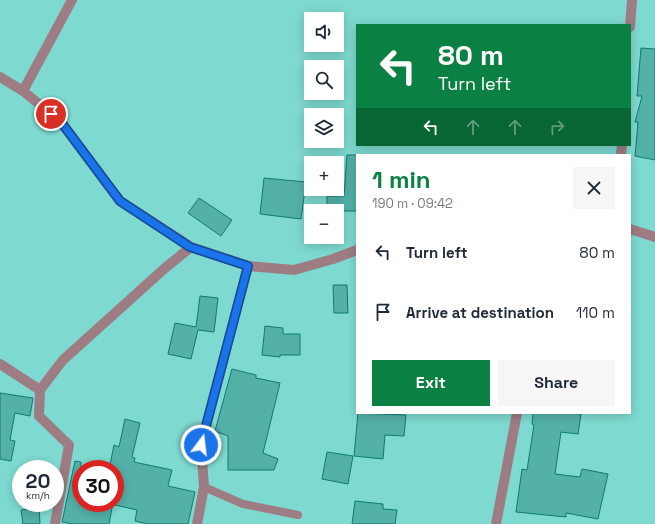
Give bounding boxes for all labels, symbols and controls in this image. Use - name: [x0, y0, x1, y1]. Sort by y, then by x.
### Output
- map controls: [304, 12, 344, 244]
- button: sound: [304, 12, 344, 52]
- text: 80 m: [438, 37, 504, 73]
- icon: left: [372, 40, 424, 92]
- button: search: [304, 60, 344, 100]
- text: Turn left: [438, 72, 511, 95]
- pin: [34, 97, 68, 131]
- icon: arrive: [40, 103, 62, 125]
- button: layers: [304, 108, 344, 148]
- icon: left: [420, 116, 442, 138]
- icon: ahead: [462, 116, 484, 138]
- icon: ahead: [504, 116, 526, 138]
- icon: right: [546, 116, 568, 138]
- button: +: [304, 156, 344, 196]
- text: 1 min: [372, 164, 431, 195]
- button: close: [573, 167, 615, 209]
- text: 190 m · 09:42: [372, 195, 453, 212]
- button: −: [304, 204, 344, 244]
- icon: left: [372, 241, 394, 263]
- text: Turn left: [406, 243, 468, 262]
- text: 80 m: [579, 243, 615, 262]
- icon: arrive: [372, 301, 394, 323]
- text: Arrive at destination: [406, 303, 554, 322]
- text: 110 m: [576, 303, 615, 322]
- button: Exit: [372, 360, 490, 406]
- button: Share: [498, 360, 615, 406]
- position arrow: [180, 424, 222, 466]
- speed limit sign: 30: [72, 460, 124, 512]
- text: 20: [26, 468, 50, 494]
- text: km/h: [26, 489, 50, 502]

